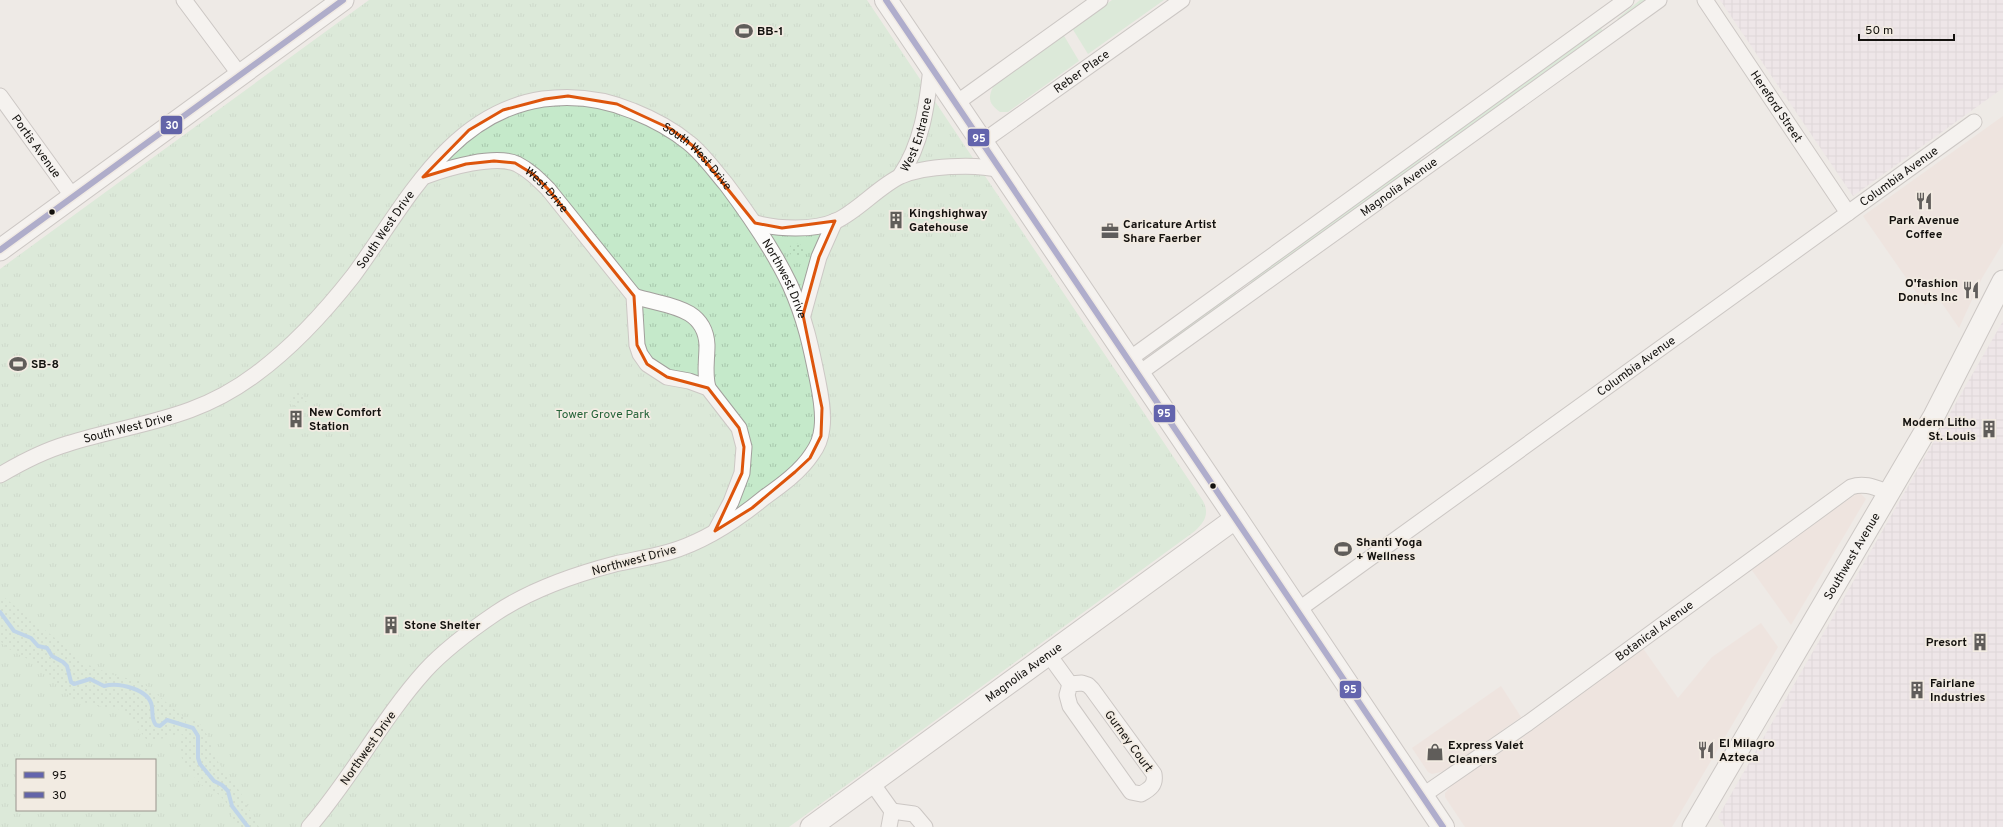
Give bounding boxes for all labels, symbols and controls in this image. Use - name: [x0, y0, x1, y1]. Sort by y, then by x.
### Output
- scale bar: [1859, 16, 1954, 42]
- sports icon: BB-1: [734, 21, 754, 41]
- text: 50 m: [1865, 23, 1893, 39]
- place label: BB-1: [757, 24, 783, 40]
- street label: Reber Place: [1051, 47, 1113, 98]
- street label: Hereford Street: [1746, 68, 1805, 146]
- street label: West Entrance: [897, 97, 936, 175]
- street label: Portis Avenue: [7, 112, 64, 182]
- line badge: 30: [160, 115, 183, 135]
- text: 30: [165, 119, 179, 133]
- street label: South West Drive: [659, 120, 735, 194]
- line badge: 95: [967, 128, 990, 147]
- text: 95: [972, 132, 986, 146]
- street label: Columbia Avenue: [1857, 143, 1942, 211]
- street label: Magnolia Avenue: [1358, 154, 1441, 221]
- street label: West Drive: [521, 164, 571, 217]
- street label: South West Drive: [354, 188, 419, 273]
- restaurant icon: Park Avenue Coffee: [1914, 191, 1934, 211]
- place label: Kingshighway Gatehouse: [909, 206, 988, 236]
- unlabelled marker: [47, 207, 57, 217]
- building icon: Kingshighway Gatehouse: [886, 210, 906, 230]
- place label: Park Avenue Coffee: [1889, 213, 1959, 243]
- place label: Caricature Artist Share Faerber: [1123, 217, 1217, 247]
- office icon: Caricature Artist Share Faerber: [1100, 221, 1120, 241]
- street label: Northwest Drive: [757, 236, 809, 321]
- place label: O'fashion Donuts Inc: [1898, 276, 1958, 306]
- restaurant icon: O'fashion Donuts Inc: [1961, 280, 1981, 300]
- street label: Columbia Avenue: [1594, 333, 1679, 401]
- sports icon: SB-8: [8, 354, 28, 374]
- place label: SB-8: [31, 357, 59, 373]
- line badge: 95: [1153, 404, 1176, 423]
- place label: New Comfort Station: [309, 405, 382, 435]
- park label: Tower Grove Park: [556, 407, 650, 423]
- text: 95: [1157, 407, 1171, 421]
- street label: South West Drive: [82, 409, 175, 448]
- building icon: New Comfort Station: [286, 409, 306, 429]
- place label: Modern Litho St. Louis: [1902, 415, 1976, 445]
- building icon: Modern Litho St. Louis: [1979, 419, 1999, 439]
- unlabelled marker: [1208, 481, 1218, 491]
- street label: Southwest Avenue: [1821, 510, 1885, 603]
- place label: Shanti Yoga + Wellness: [1356, 535, 1422, 565]
- sports icon: Shanti Yoga + Wellness: [1333, 539, 1353, 559]
- street label: Northwest Drive: [590, 542, 678, 580]
- street label: Botanical Avenue: [1612, 598, 1697, 666]
- building icon: Stone Shelter: [381, 615, 401, 635]
- place label: Stone Shelter: [404, 618, 481, 634]
- building icon: Presort: [1970, 632, 1990, 652]
- place label: Presort: [1926, 635, 1967, 651]
- street label: Magnolia Avenue: [983, 640, 1066, 706]
- place label: Fairlane Industries: [1930, 676, 1986, 706]
- line badge: 95: [1339, 680, 1362, 699]
- building icon: Fairlane Industries: [1907, 680, 1927, 700]
- text: 95: [1343, 683, 1357, 697]
- street label: Gurney Court: [1100, 707, 1156, 776]
- street label: Northwest Drive: [337, 708, 400, 789]
- place label: El Milagro Azteca: [1719, 736, 1775, 766]
- place label: Express Valet Cleaners: [1448, 738, 1524, 768]
- restaurant icon: El Milagro Azteca: [1696, 740, 1716, 760]
- shop icon: Express Valet Cleaners: [1425, 742, 1445, 762]
- legend: [16, 759, 156, 811]
- text: 95: [52, 768, 67, 784]
- text: 30: [52, 788, 67, 804]

